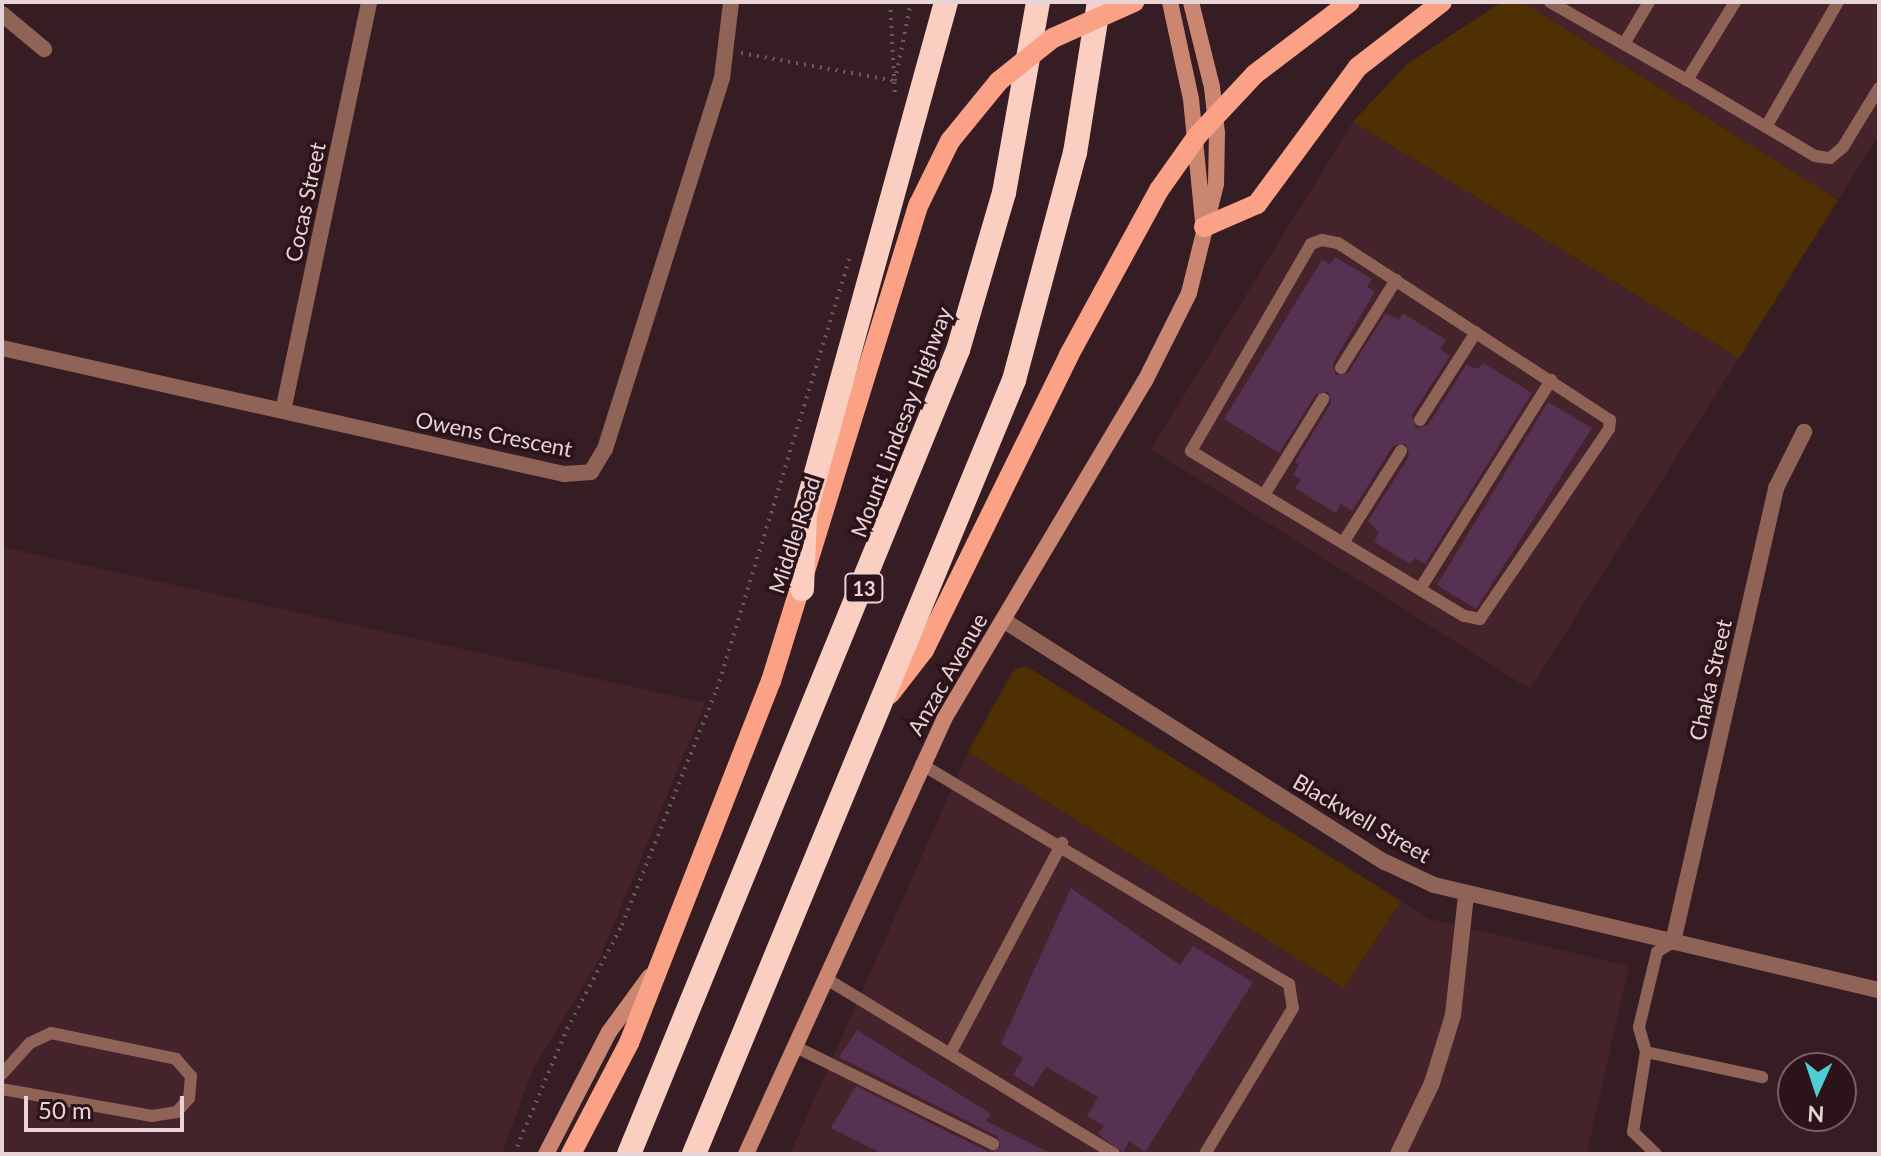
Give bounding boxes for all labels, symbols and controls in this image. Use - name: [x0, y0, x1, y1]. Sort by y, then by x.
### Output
- street label: Cocas Street: [279, 140, 331, 264]
- street label: Mount Lindesay Highway: [845, 303, 957, 541]
- street label: Owens Crescent: [413, 406, 575, 462]
- street label: Middle Road: [763, 473, 825, 597]
- road number: 13: [844, 572, 884, 604]
- street label: Anzac Avenue: [901, 608, 993, 740]
- street label: Chaka Street: [1683, 617, 1737, 743]
- street label: Blackwell Street: [1289, 768, 1435, 868]
- north arrow: [1777, 1052, 1857, 1132]
- scale bar: [28, 1080, 188, 1130]
- text: 50 m: [38, 1095, 92, 1124]
- text: N: [1807, 1101, 1825, 1128]

